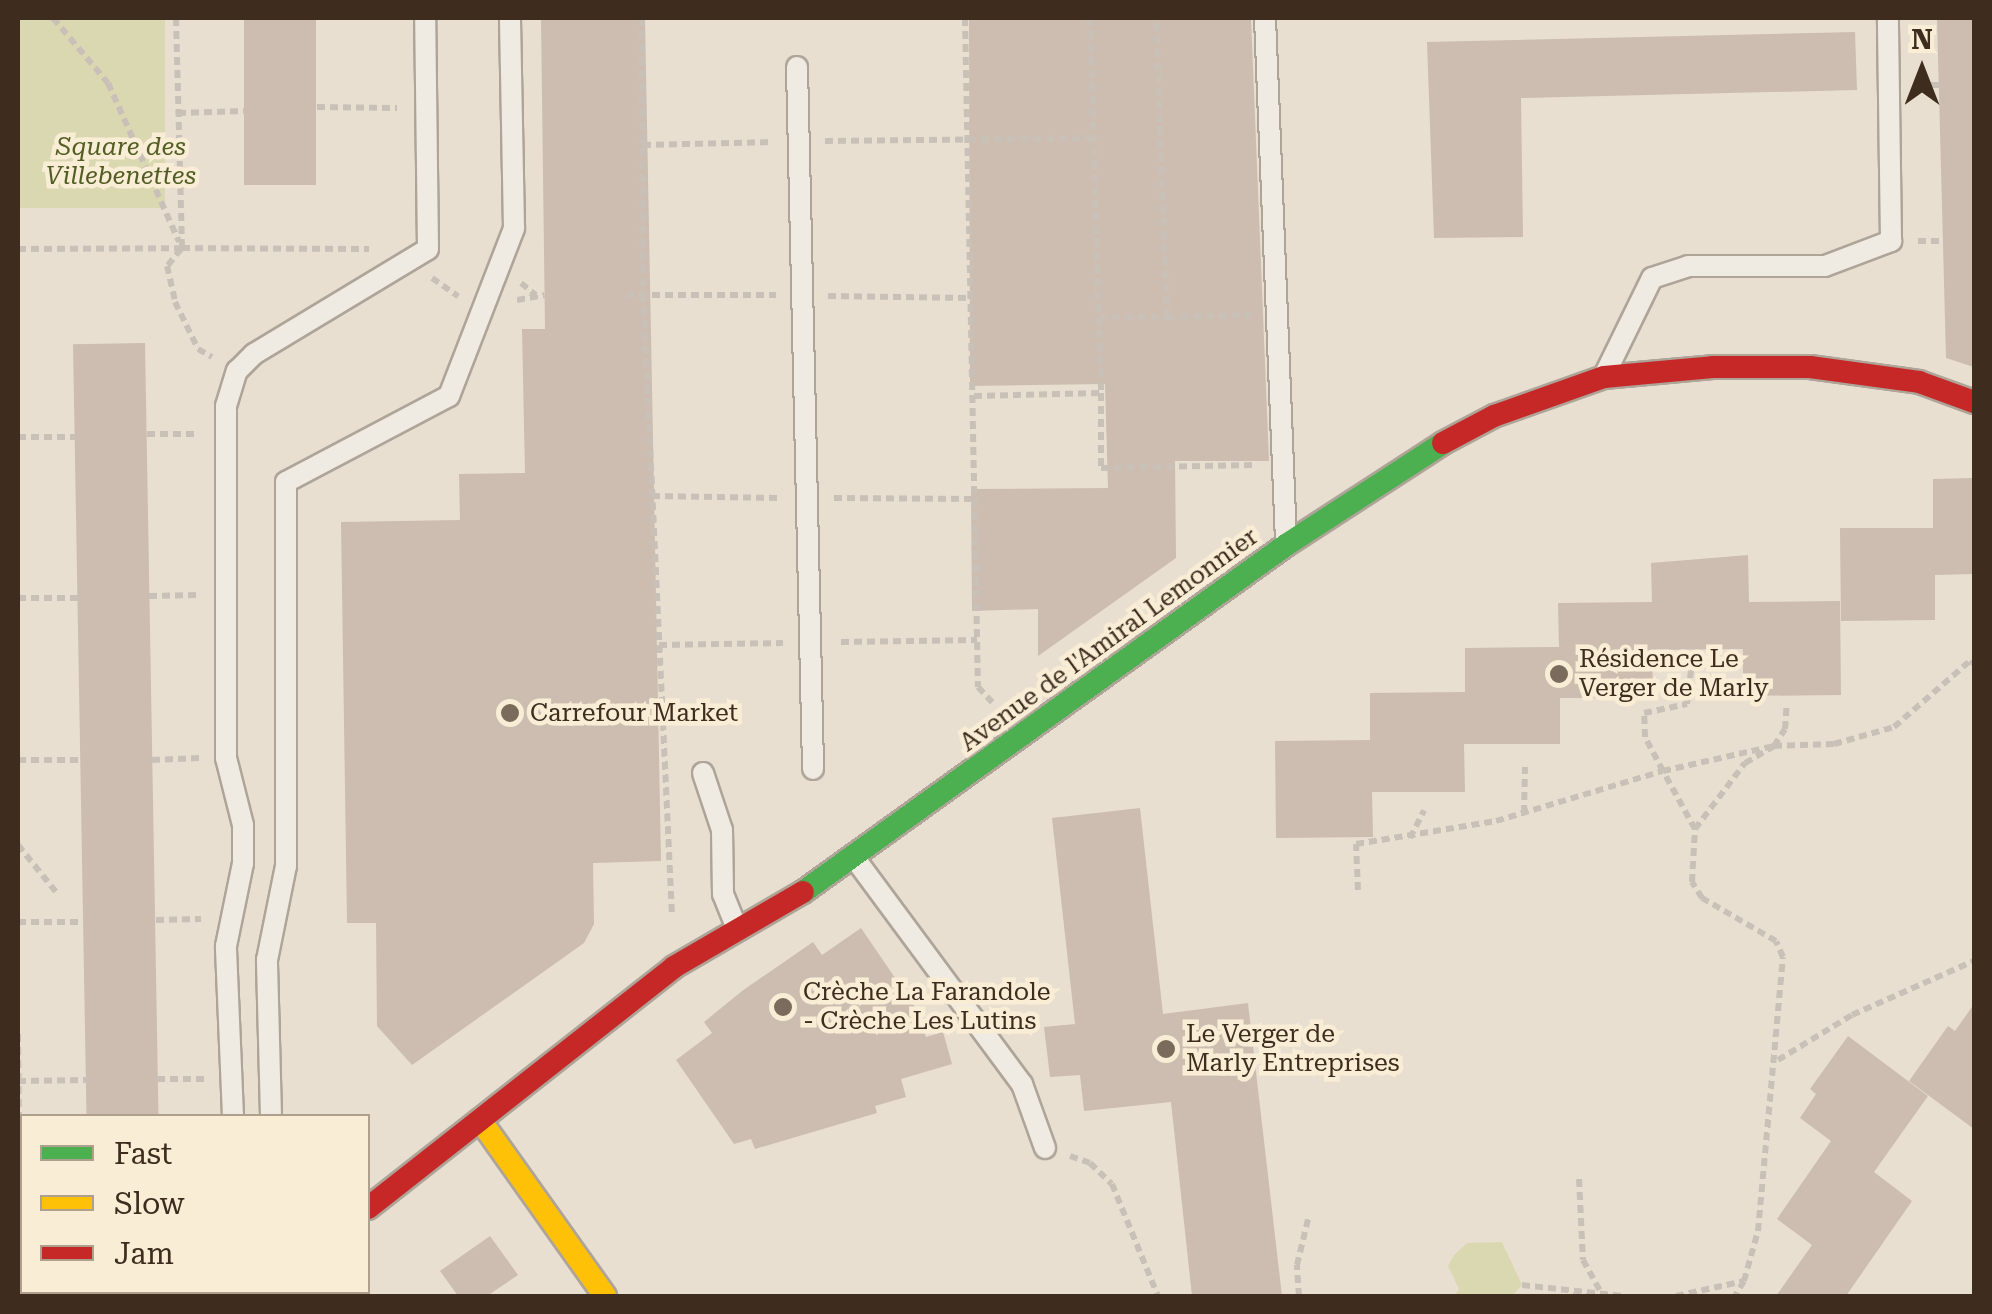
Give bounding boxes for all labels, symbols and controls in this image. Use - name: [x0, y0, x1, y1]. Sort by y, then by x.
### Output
- north arrow: [1872, 20, 1972, 120]
- text: N: [1911, 23, 1933, 56]
- park label: Square des Villebenettes: [46, 133, 196, 192]
- street label: Avenue de l'Amiral Lemonnier: [954, 522, 1264, 758]
- place label: Résidence Le Verger de Marly: [1579, 645, 1769, 704]
- marker: Résidence Le Verger de Marly: [1548, 663, 1570, 685]
- place label: Carrefour Market: [530, 698, 738, 728]
- marker: Carrefour Market: [499, 702, 521, 724]
- place label: Crèche La Farandole - Crèche Les Lutins: [803, 978, 1051, 1037]
- marker: Crèche La Farandole - Crèche Les Lutins: [772, 996, 794, 1018]
- place label: Le Verger de Marly Entreprises: [1186, 1020, 1400, 1079]
- marker: Le Verger de Marly Entreprises: [1155, 1038, 1177, 1060]
- legend: [20, 1114, 370, 1294]
- text: Fast: [114, 1136, 172, 1171]
- text: Slow: [114, 1186, 185, 1221]
- text: Jam: [114, 1236, 174, 1271]

